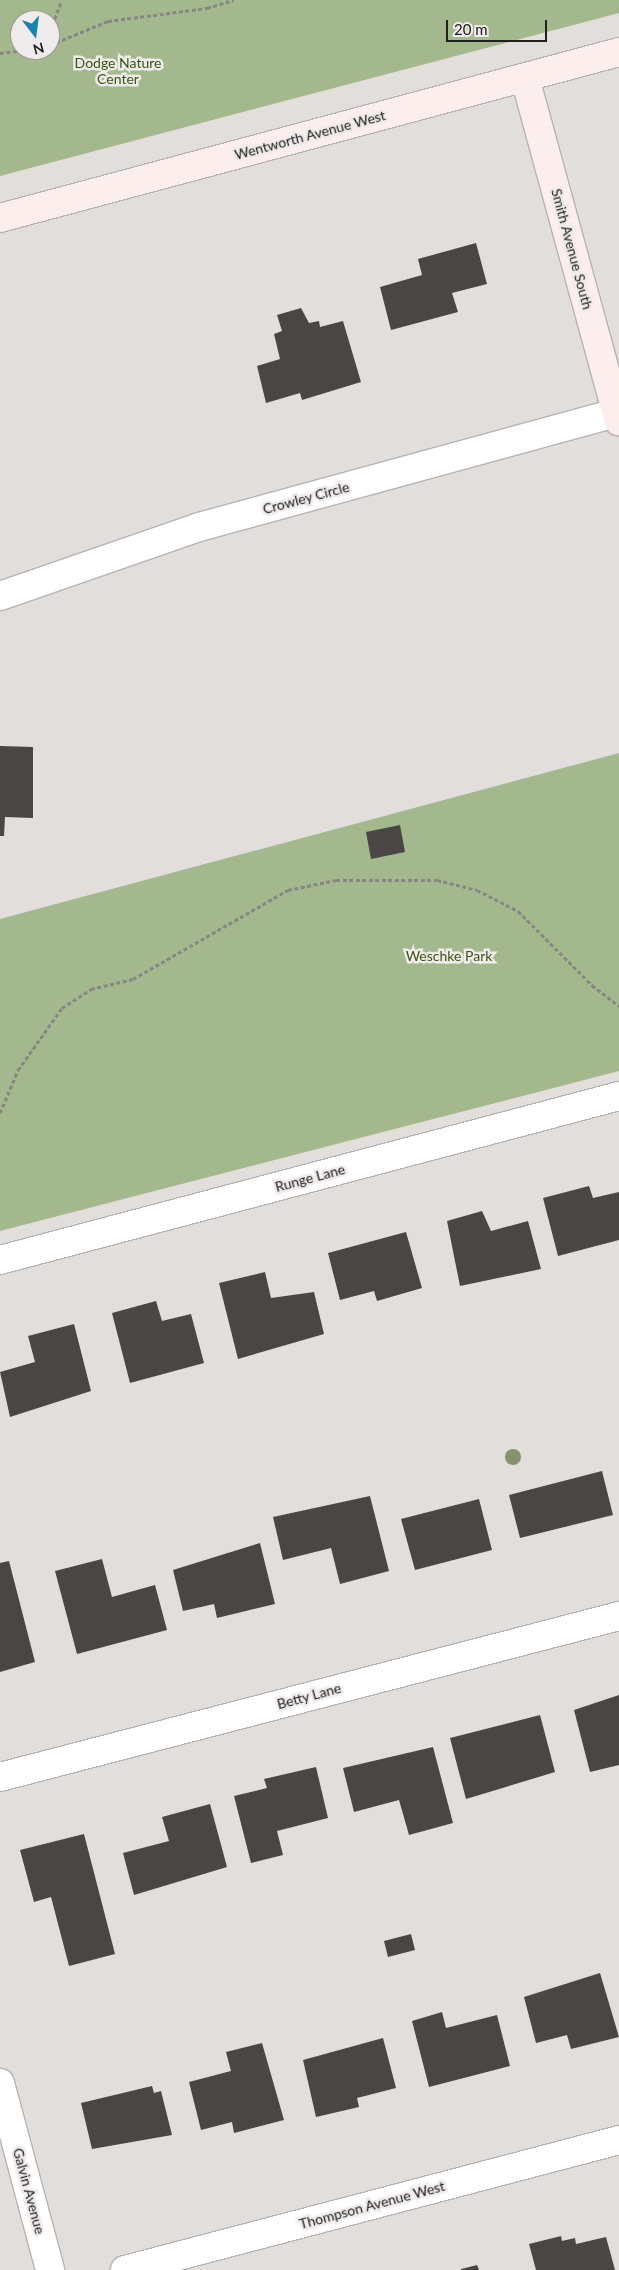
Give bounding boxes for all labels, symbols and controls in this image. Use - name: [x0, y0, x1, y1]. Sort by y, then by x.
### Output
- north arrow: [10, 10, 60, 60]
- scale bar: [449, 10, 550, 42]
- text: 20 m: [454, 20, 488, 38]
- text: N: [31, 39, 46, 59]
- park label: Dodge Nature Center: [75, 55, 161, 88]
- street label: Wentworth Avenue West: [232, 107, 388, 163]
- street label: Smith Avenue South: [548, 187, 596, 311]
- street label: Crowley Circle: [261, 478, 351, 518]
- park label: Weschke Park: [406, 948, 492, 964]
- street label: Runge Lane: [273, 1161, 347, 1195]
- street label: Betty Lane: [275, 1679, 343, 1713]
- street label: Galvin Avenue: [9, 2146, 49, 2236]
- street label: Thompson Avenue West: [297, 2177, 447, 2233]

